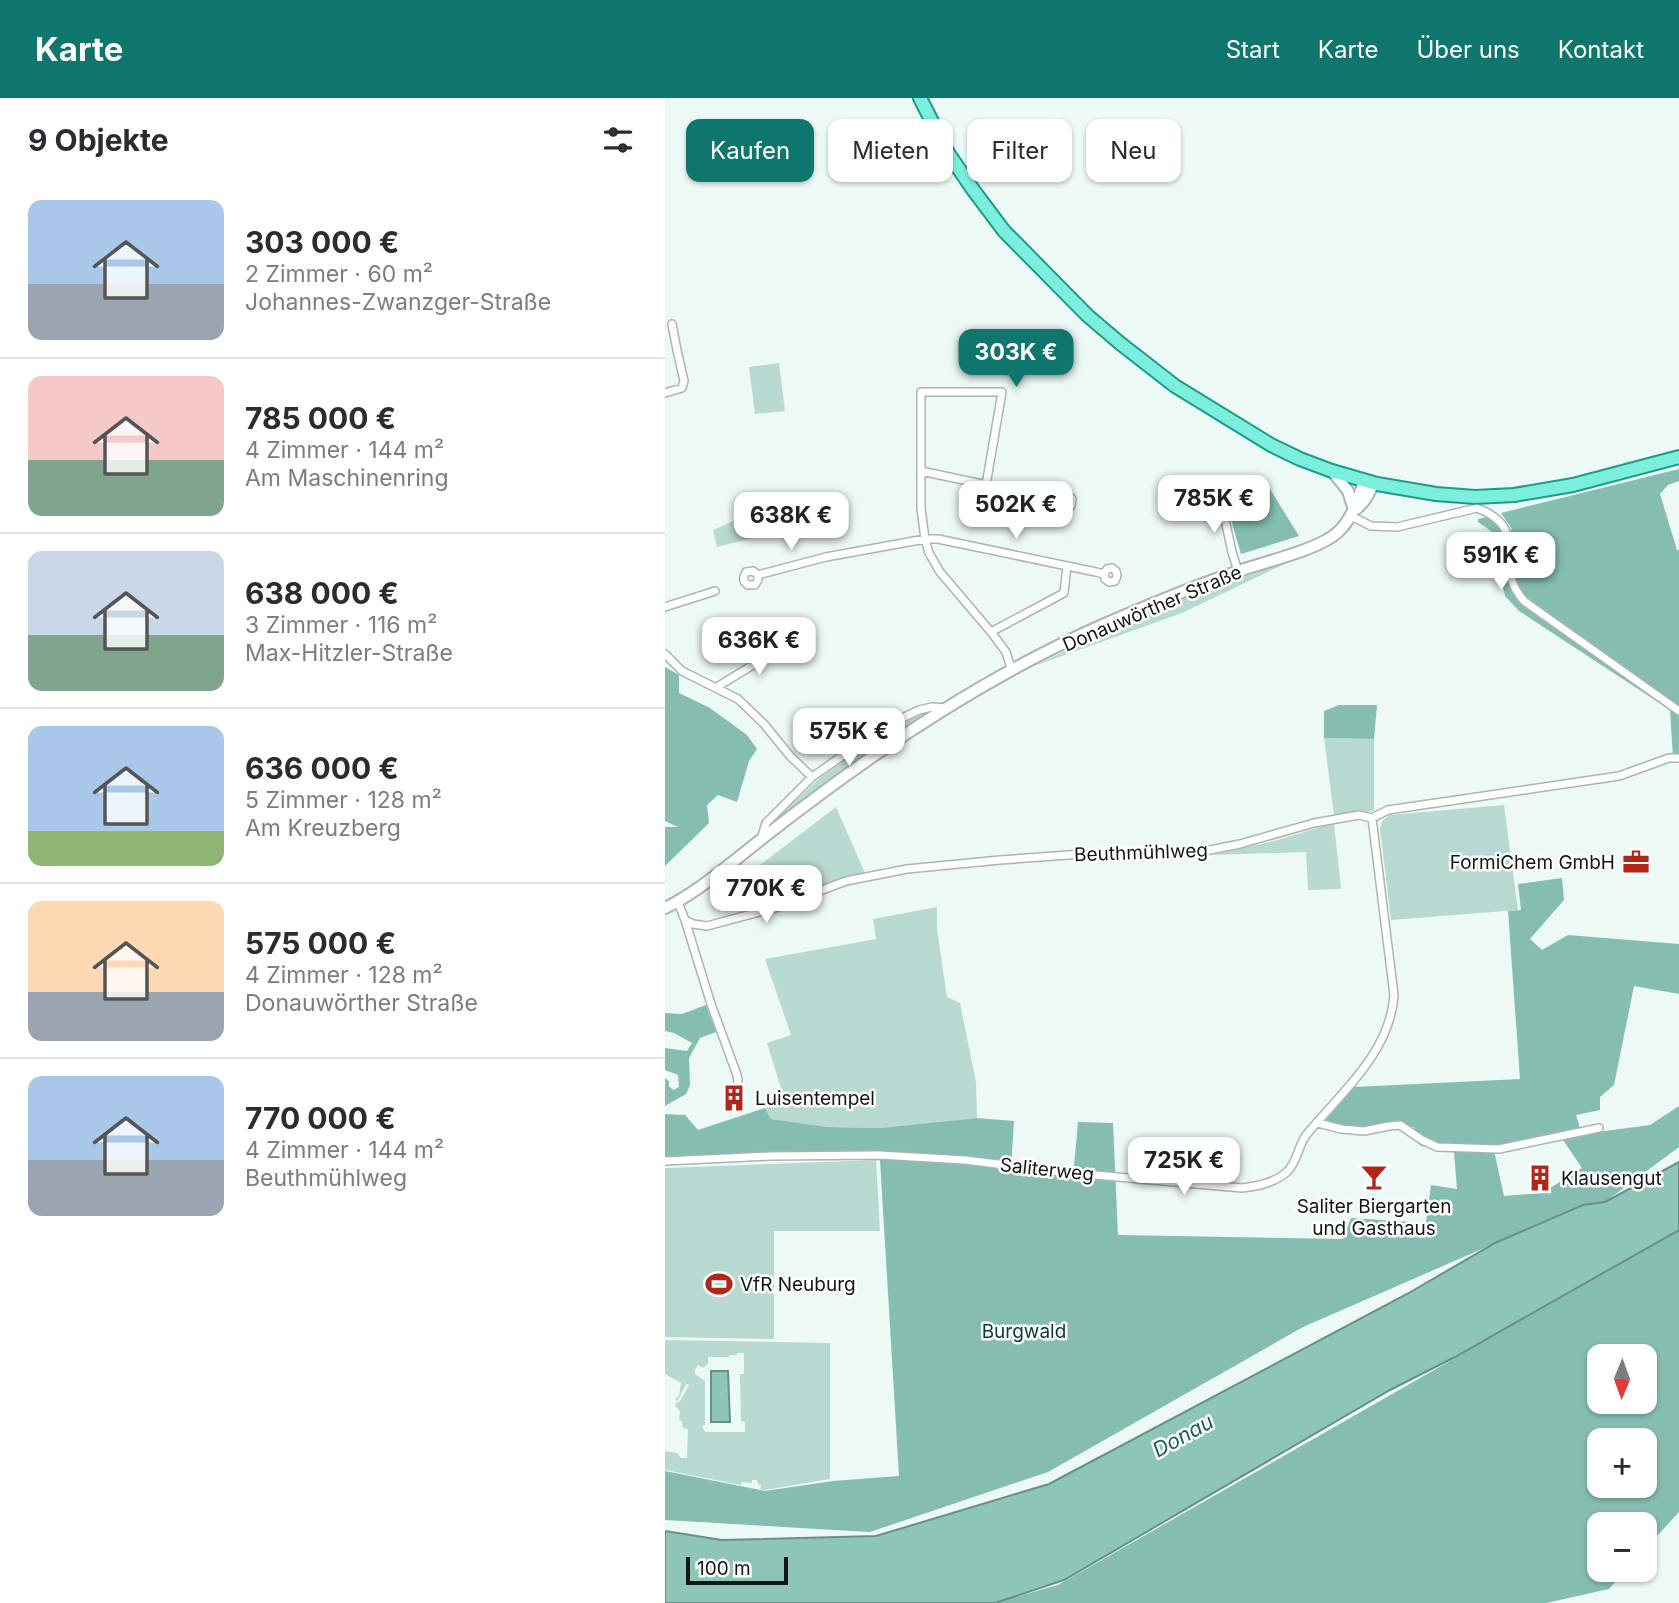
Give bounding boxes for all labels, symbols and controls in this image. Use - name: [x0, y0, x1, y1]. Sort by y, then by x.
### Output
- text: Karte: [35, 29, 123, 69]
- text: Start: [1226, 35, 1280, 64]
- text: Karte: [1318, 35, 1378, 64]
- text: Über uns: [1416, 35, 1520, 64]
- text: Kontakt: [1558, 35, 1644, 64]
- chip: Kaufen: [686, 119, 814, 182]
- chip: Mieten: [828, 119, 953, 182]
- chip: Filter: [967, 119, 1072, 182]
- chip: Neu: [1086, 119, 1181, 182]
- icon: filters: [599, 121, 637, 159]
- text: 9 Objekte: [28, 122, 169, 158]
- text: 303 000 €: [245, 224, 399, 260]
- icon: home: [84, 228, 168, 312]
- text: 2 Zimmer · 60 m²: [245, 260, 433, 288]
- text: Johannes-Zwanzger-Straße: [245, 288, 551, 316]
- pin: 303K €: [959, 330, 1073, 389]
- text: 303K €: [975, 338, 1057, 366]
- text: 785 000 €: [245, 400, 396, 436]
- icon: home: [84, 404, 168, 488]
- text: 4 Zimmer · 144 m²: [245, 436, 444, 464]
- text: Am Maschinenring: [245, 464, 449, 492]
- pin: 785K €: [1157, 476, 1271, 535]
- pin: 502K €: [959, 482, 1073, 541]
- text: 785K €: [1174, 484, 1254, 512]
- text: 502K €: [975, 490, 1057, 518]
- pin: 638K €: [734, 492, 848, 552]
- text: 638K €: [750, 501, 832, 529]
- pin: 591K €: [1444, 532, 1558, 592]
- text: 591K €: [1462, 541, 1540, 569]
- street label: Donauwörther Straße: [1059, 560, 1245, 657]
- text: 638 000 €: [245, 575, 399, 611]
- icon: home: [84, 579, 168, 663]
- text: 3 Zimmer · 116 m²: [245, 611, 437, 639]
- pin: 636K €: [702, 618, 816, 677]
- text: 636K €: [718, 626, 800, 654]
- text: Max-Hitzler-Straße: [245, 639, 453, 667]
- pin: 575K €: [792, 708, 906, 768]
- text: 575K €: [809, 717, 889, 745]
- text: 636 000 €: [245, 750, 399, 786]
- icon: home: [84, 754, 168, 838]
- text: 5 Zimmer · 128 m²: [245, 786, 442, 814]
- text: Am Kreuzberg: [245, 814, 401, 842]
- street label: Beuthmühlweg: [1074, 839, 1208, 866]
- office icon: FormiChem GmbH: [1621, 847, 1651, 877]
- place label: FormiChem GmbH: [1450, 851, 1615, 874]
- pin: 770K €: [709, 866, 823, 925]
- text: 770K €: [726, 874, 806, 902]
- text: 575 000 €: [245, 925, 396, 961]
- icon: home: [84, 929, 168, 1013]
- text: 4 Zimmer · 128 m²: [245, 961, 443, 989]
- text: Donauwörther Straße: [245, 989, 478, 1017]
- building icon: Luisentempel: [719, 1083, 749, 1113]
- place label: Luisentempel: [755, 1087, 875, 1110]
- text: 770 000 €: [245, 1100, 396, 1136]
- icon: home: [84, 1104, 168, 1188]
- text: 4 Zimmer · 144 m²: [245, 1136, 444, 1164]
- pin: 725K €: [1127, 1138, 1241, 1197]
- text: 725K €: [1144, 1146, 1224, 1174]
- street label: Saliterweg: [999, 1153, 1095, 1186]
- bar icon: Saliter Biergarten und Gasthaus: [1359, 1162, 1389, 1192]
- building icon: Klausengut: [1525, 1163, 1555, 1193]
- text: Beuthmühlweg: [245, 1164, 407, 1192]
- place label: Klausengut: [1561, 1167, 1662, 1190]
- place label: Saliter Biergarten und Gasthaus: [1297, 1195, 1451, 1240]
- sports icon: VfR Neuburg: [704, 1269, 734, 1299]
- place label: VfR Neuburg: [740, 1273, 856, 1296]
- park label: Burgwald: [982, 1320, 1066, 1343]
- north arrow: [1587, 1344, 1657, 1414]
- map controls: [1587, 1344, 1657, 1582]
- water label: Donau: [1148, 1409, 1217, 1462]
- button: +: [1587, 1428, 1657, 1498]
- button: −: [1587, 1512, 1657, 1582]
- scale bar: [686, 1554, 787, 1586]
- text: 100 m: [697, 1557, 751, 1580]

